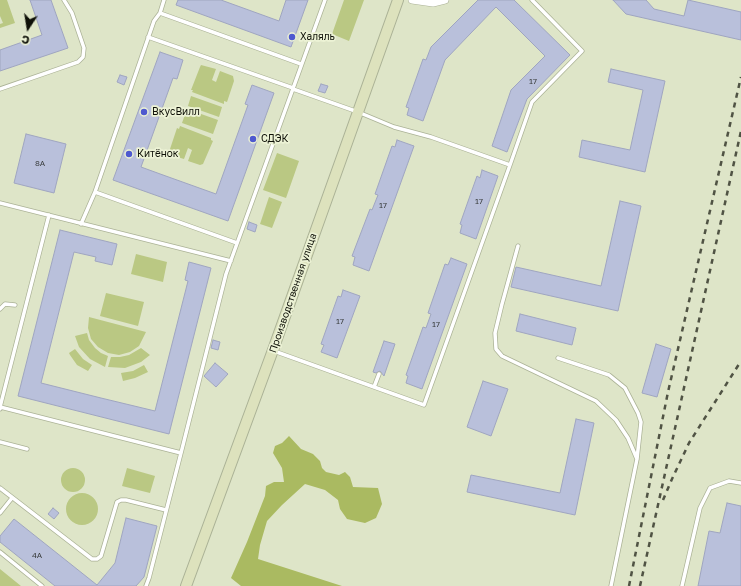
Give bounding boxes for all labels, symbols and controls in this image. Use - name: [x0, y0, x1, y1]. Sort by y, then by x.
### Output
- north arrow: [8, 8, 48, 48]
- place label: Халяль: [300, 31, 335, 43]
- marker: Халяль: [287, 32, 297, 42]
- text: С: [20, 33, 31, 47]
- house number: 17: [529, 76, 537, 86]
- place label: ВкусВилл: [152, 106, 200, 118]
- marker: ВкусВилл: [139, 107, 149, 117]
- place label: СДЭК: [261, 133, 288, 145]
- marker: СДЭК: [248, 134, 258, 144]
- place label: Китёнок: [137, 148, 179, 160]
- marker: Китёнок: [124, 149, 134, 159]
- house number: 8А: [35, 158, 45, 168]
- house number: 17: [475, 196, 483, 206]
- house number: 17: [379, 200, 387, 210]
- street label: Производственная улица: [267, 232, 319, 354]
- house number: 17: [336, 316, 344, 326]
- house number: 17: [432, 319, 440, 329]
- house number: 4А: [32, 550, 42, 560]

